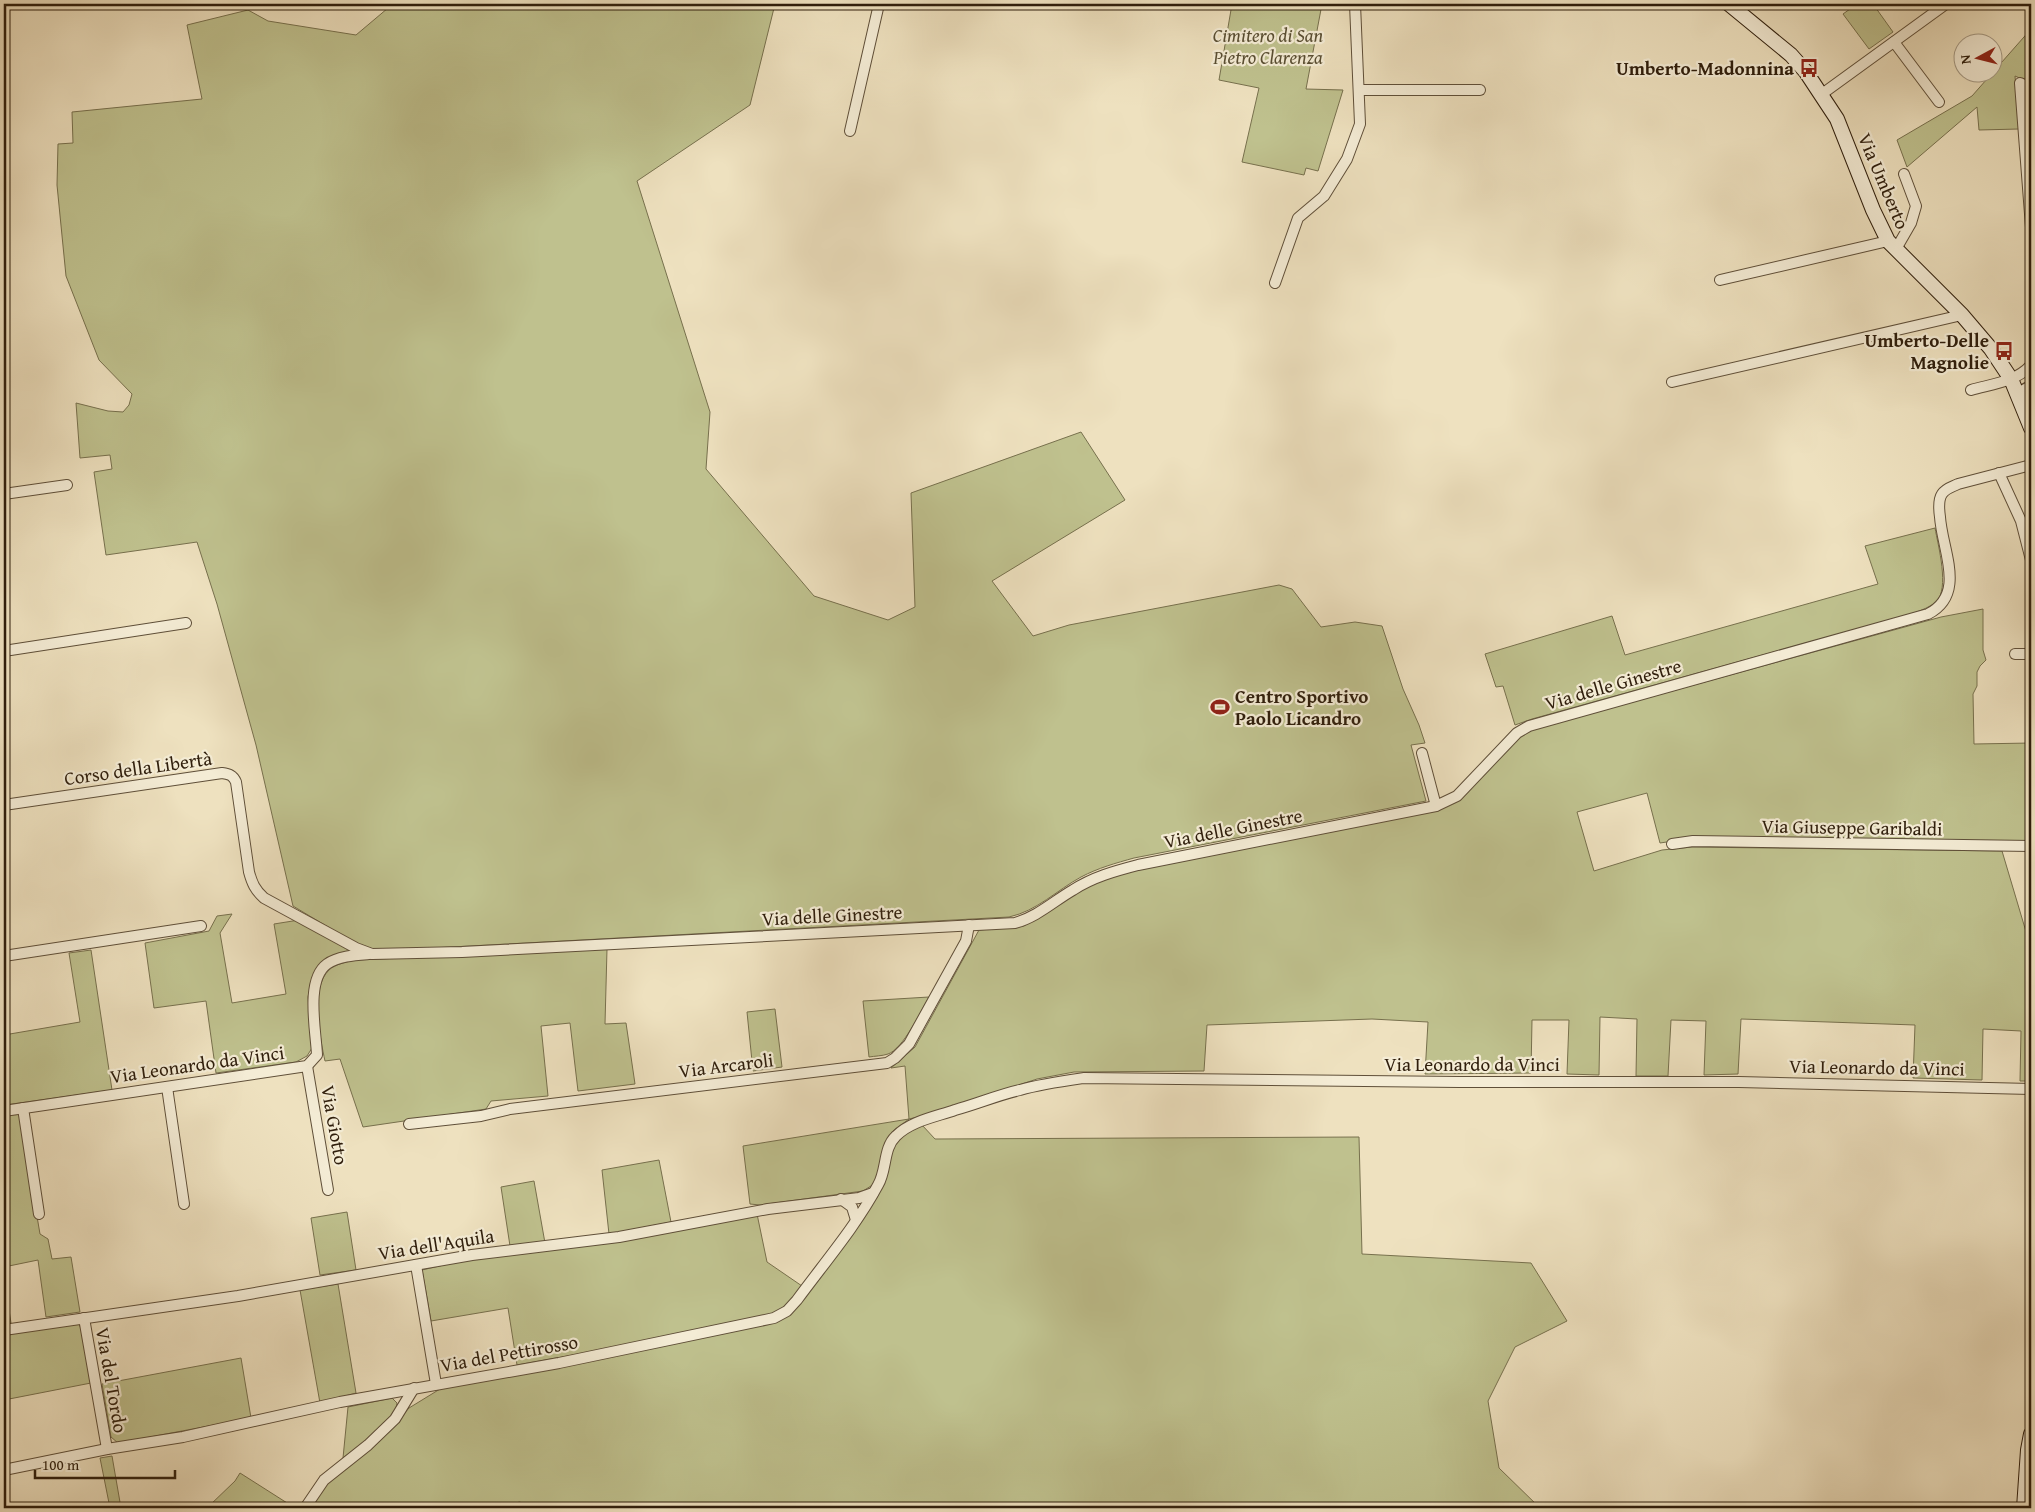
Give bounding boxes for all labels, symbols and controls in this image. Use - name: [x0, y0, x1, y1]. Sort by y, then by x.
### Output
- park label: Cimitero di San Pietro Clarenza: [1212, 21, 1324, 71]
- north arrow: [1952, 32, 2002, 82]
- text: N: [1955, 53, 1976, 65]
- place label: Umberto-Madonnina: [1616, 54, 1794, 82]
- bus stop icon: Umberto-Madonnina: [1798, 57, 1820, 79]
- street label: Via Umberto: [1851, 129, 1917, 233]
- place label: Umberto-Delle Magnolie: [1864, 326, 1989, 376]
- bus stop icon: Umberto-Delle Magnolie: [1993, 340, 2015, 362]
- street label: Via delle Ginestre: [1542, 651, 1685, 717]
- place label: Centro Sportivo Paolo Licandro: [1235, 682, 1368, 732]
- sports icon: Centro Sportivo Paolo Licandro: [1209, 696, 1231, 718]
- street label: Corso della Libertà: [62, 744, 214, 792]
- street label: Via delle Ginestre: [1161, 801, 1305, 855]
- street label: Via Giuseppe Garibaldi: [1761, 811, 1943, 843]
- street label: Via delle Ginestre: [761, 897, 903, 933]
- street label: Via Leonardo da Vinci: [108, 1038, 286, 1090]
- street label: Via Arcaroli: [677, 1045, 775, 1085]
- street label: Via Leonardo da Vinci: [1384, 1050, 1560, 1078]
- street label: Via Leonardo da Vinci: [1789, 1051, 1965, 1083]
- street label: Via Giotto: [314, 1083, 356, 1167]
- street label: Via dell'Aquila: [376, 1221, 496, 1267]
- street label: Via del Tordo: [89, 1325, 135, 1435]
- street label: Via del Pettirosso: [438, 1327, 580, 1379]
- scale bar: [35, 1447, 175, 1479]
- text: 100 m: [42, 1454, 80, 1475]

